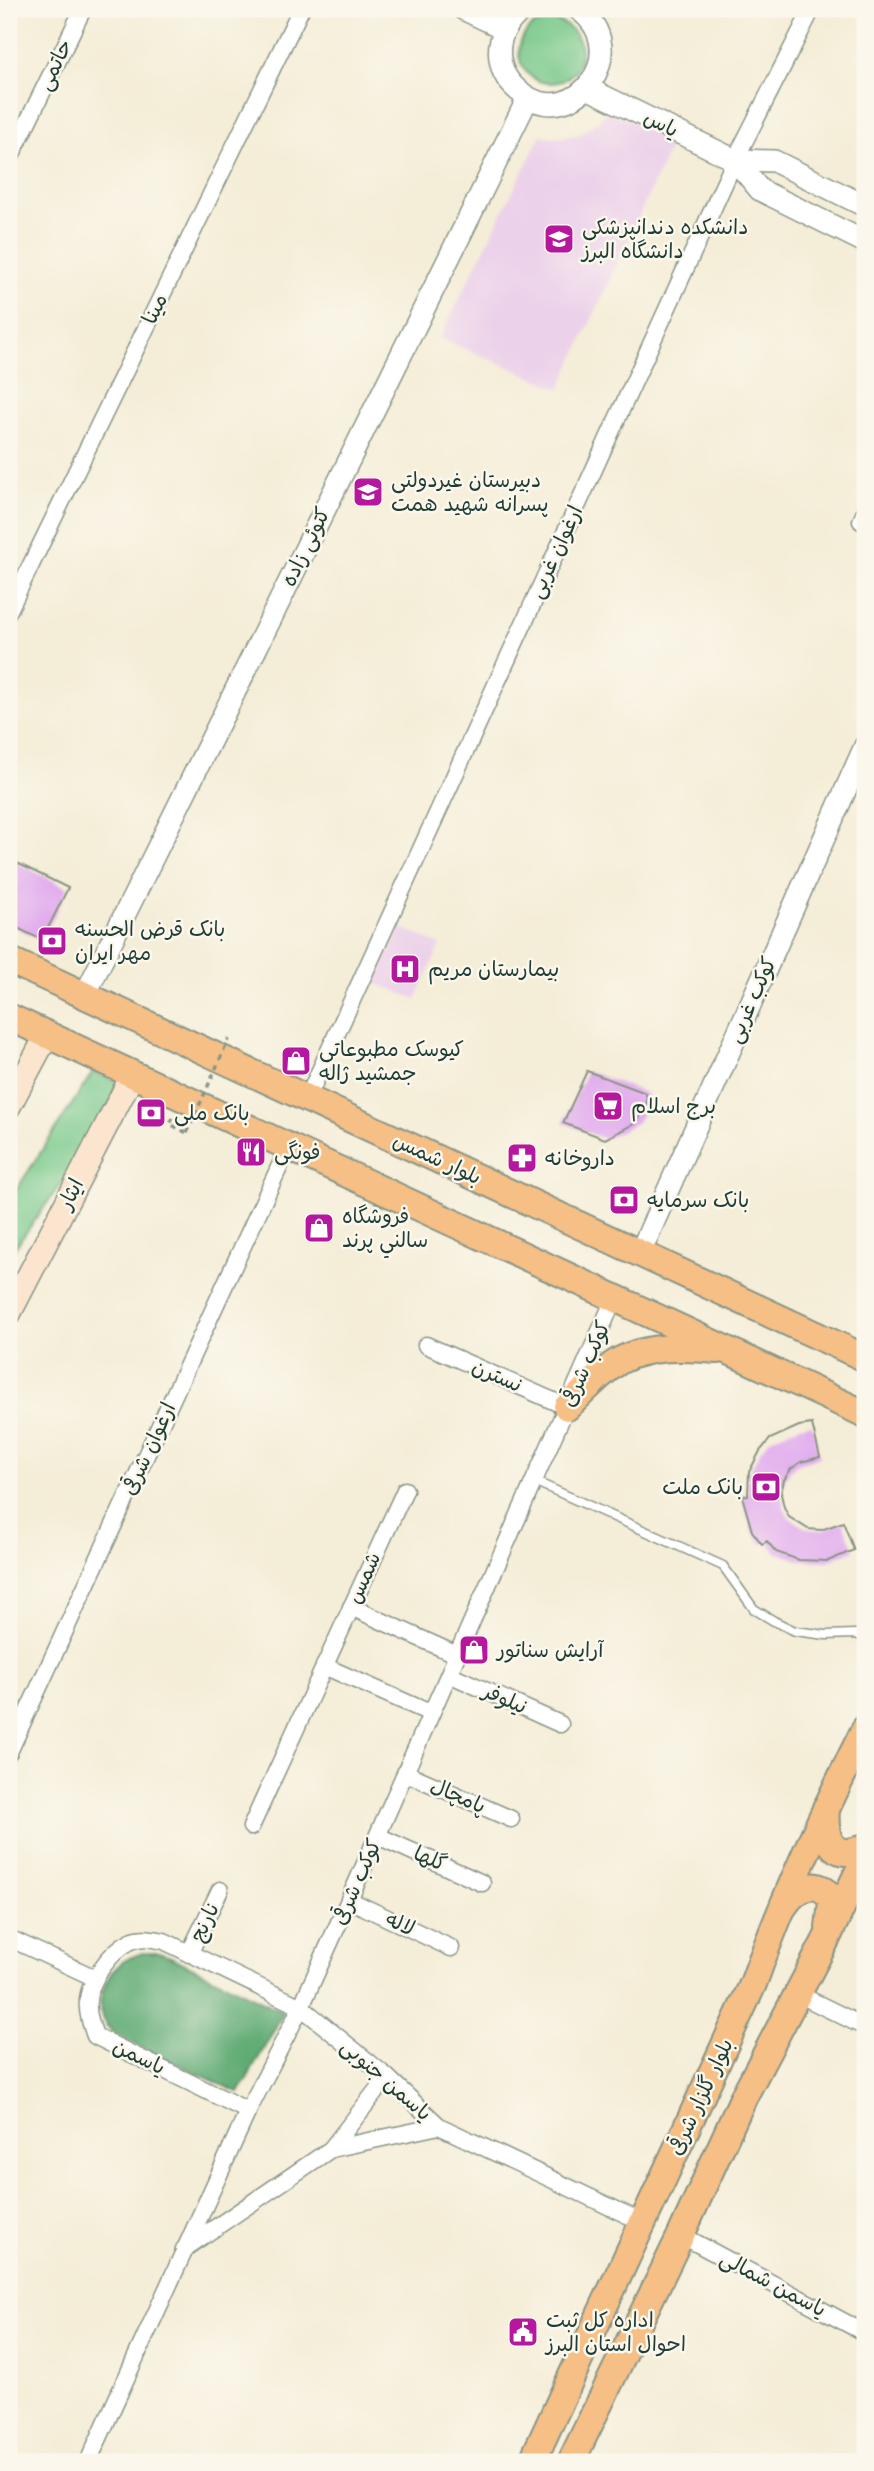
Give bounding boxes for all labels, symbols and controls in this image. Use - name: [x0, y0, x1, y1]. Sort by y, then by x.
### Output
- street label: حاتمی: [32, 35, 79, 95]
- street label: یاس: [640, 105, 682, 143]
- place label: دانشکده دندانپزشکی دانشگاه البرز: [580, 215, 748, 264]
- school or university icon: دانشکده دندانپزشکی دانشگاه البرز: [542, 222, 576, 256]
- street label: مینا: [137, 290, 173, 328]
- place label: دبیرستان غیردولتی پسرانه شهید همت: [391, 468, 549, 517]
- school or university icon: دبیرستان غیردولتی پسرانه شهید همت: [351, 475, 385, 509]
- street label: ارغوان غربی: [524, 502, 589, 603]
- street label: کتوئی زاده: [276, 503, 337, 591]
- place label: بانک قرض الحسنه مهر ایران: [75, 917, 225, 966]
- bank icon: بانک قرض الحسنه مهر ایران: [35, 924, 69, 958]
- hospital icon: بیمارستان مریم: [388, 952, 422, 986]
- street label: کوکب غربی: [722, 953, 783, 1047]
- place label: بیمارستان مریم: [428, 957, 559, 985]
- place label: کیوسک مطبوعاتی جمشید ژاله: [319, 1037, 464, 1086]
- shop icon: کیوسک مطبوعاتی جمشید ژاله: [279, 1044, 313, 1078]
- supermarket icon: برج اسلام: [591, 1089, 625, 1123]
- place label: برج اسلام: [631, 1094, 716, 1122]
- bank icon: بانک ملی: [134, 1096, 168, 1130]
- place label: بانک ملی: [174, 1101, 250, 1127]
- street label: بلوار شمس: [389, 1128, 485, 1190]
- restaurant icon: فونگی: [234, 1135, 268, 1169]
- place label: فونگی: [274, 1140, 321, 1166]
- pharmacy icon: داروخانه: [505, 1141, 539, 1175]
- place label: داروخانه: [545, 1146, 615, 1172]
- street label: ایثار: [52, 1174, 89, 1215]
- bank icon: بانک سرمایه: [607, 1183, 641, 1217]
- place label: بانک سرمایه: [647, 1188, 749, 1213]
- place label: فروشگاه سالني پرند: [342, 1204, 428, 1259]
- shop icon: فروشگاه سالني پرند: [302, 1211, 336, 1245]
- street label: کوکب شرقی: [555, 1317, 616, 1411]
- street label: نسترن: [468, 1354, 526, 1398]
- street label: ارغوان شرقی: [116, 1398, 181, 1499]
- bank icon: بانک ملت: [749, 1470, 783, 1504]
- place label: بانک ملت: [662, 1475, 743, 1500]
- street label: شمس: [342, 1548, 386, 1608]
- shop icon: آرایش سناتور: [457, 1633, 491, 1667]
- place label: آرایش سناتور: [495, 1638, 604, 1663]
- street label: نیلوفر: [477, 1678, 531, 1721]
- street label: پامچال: [427, 1773, 489, 1819]
- street label: کوکب شرقی: [326, 1835, 387, 1929]
- street label: گلها: [410, 1841, 450, 1877]
- street label: نارنج: [185, 1898, 226, 1946]
- street label: لاله: [381, 1906, 419, 1942]
- street label: یاسمن: [109, 2034, 169, 2080]
- street label: یاسمن جنوبی: [335, 2034, 437, 2127]
- street label: بلوار گلزار شرقی: [662, 2034, 739, 2159]
- street label: یاسمن شمالی: [715, 2246, 830, 2323]
- place label: اداره کل ثبت احوال استان البرز: [544, 2308, 686, 2357]
- public building icon: اداره کل ثبت احوال استان البرز: [506, 2315, 540, 2349]

